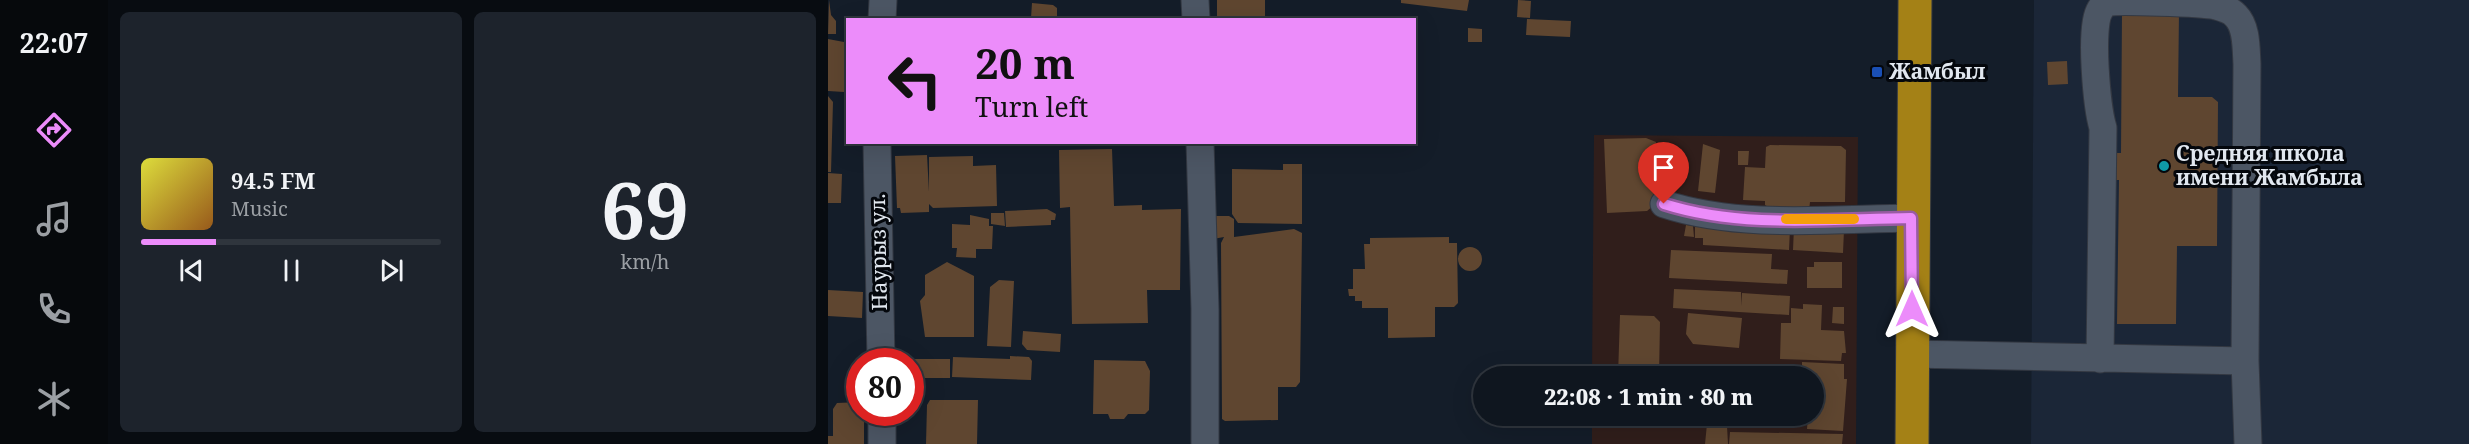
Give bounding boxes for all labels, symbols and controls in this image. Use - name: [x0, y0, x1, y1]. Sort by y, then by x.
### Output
- text: 22:07: [19, 24, 89, 61]
- text: 20 m: [975, 34, 1075, 91]
- icon: left: [876, 42, 954, 120]
- place label: Жамбыл: [1889, 57, 1985, 85]
- marker: Жамбыл: [1870, 65, 1884, 79]
- text: Turn left: [975, 88, 1088, 125]
- icon: directions: [33, 109, 75, 151]
- place label: Средняя школа имени Жамбыла: [2176, 139, 2363, 191]
- pin: [1638, 142, 1689, 204]
- icon: arrive: [1647, 151, 1680, 184]
- text: 69: [601, 156, 689, 262]
- marker: Средняя школа имени Жамбыла: [2157, 159, 2171, 173]
- text: 94.5 FM: [231, 165, 315, 195]
- street label: Наурыз ул.: [863, 193, 893, 311]
- text: Music: [231, 195, 288, 222]
- icon: music: [33, 198, 75, 240]
- text: km/h: [620, 248, 670, 275]
- icon: previous: [175, 254, 208, 287]
- icon: pause: [275, 254, 308, 287]
- icon: next: [375, 254, 408, 287]
- position arrow: [1880, 277, 1944, 341]
- icon: phone: [33, 288, 75, 330]
- speed limit sign: 80: [846, 348, 924, 426]
- icon: climate: [33, 378, 75, 420]
- text: 22:08 · 1 min · 80 m: [1544, 381, 1753, 411]

